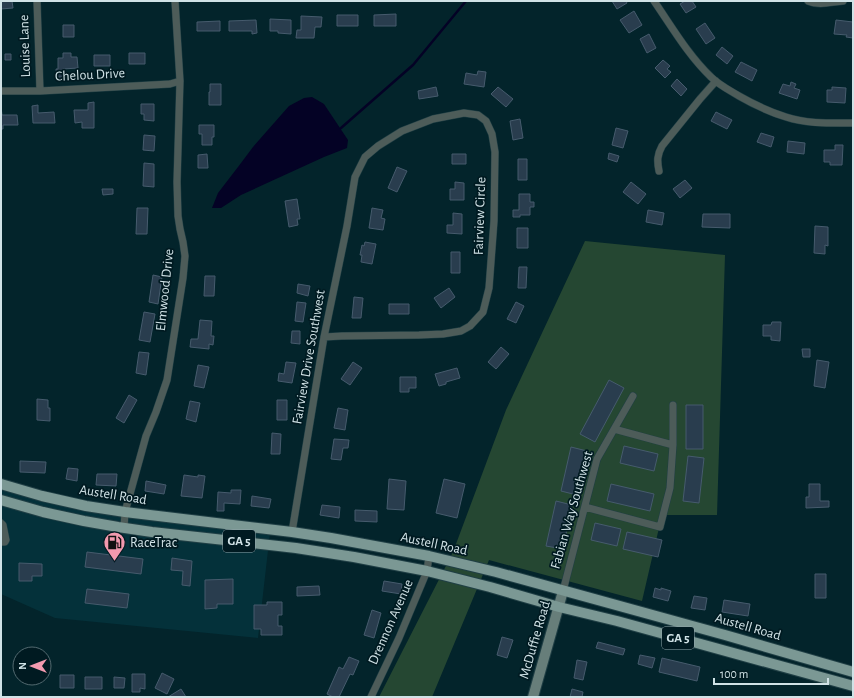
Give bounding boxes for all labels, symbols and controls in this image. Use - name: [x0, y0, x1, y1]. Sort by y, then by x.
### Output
- street label: Louise Lane: [17, 14, 33, 78]
- street label: Chelou Drive: [55, 66, 125, 84]
- street label: Fairview Circle: [472, 177, 488, 255]
- street label: Elmwood Drive: [154, 248, 176, 332]
- street label: Fairview Drive Southwest: [290, 288, 328, 425]
- street label: Fabian Way Southwest: [548, 449, 596, 571]
- street label: Austell Road: [78, 483, 148, 507]
- fuel station icon: RaceTrac: [101, 530, 127, 563]
- road number: GA 5: [223, 530, 255, 552]
- street label: Austell Road: [399, 530, 469, 558]
- place label: RaceTrac: [130, 536, 178, 550]
- street label: Drennon Avenue: [366, 577, 416, 667]
- street label: McDuffie Road: [517, 599, 553, 681]
- street label: Austell Road: [713, 611, 783, 643]
- road number: GA 5: [662, 627, 694, 649]
- north arrow: [12, 646, 52, 686]
- scale bar: [714, 660, 828, 686]
- text: N: [17, 662, 28, 670]
- text: 100 m: [720, 668, 748, 680]

